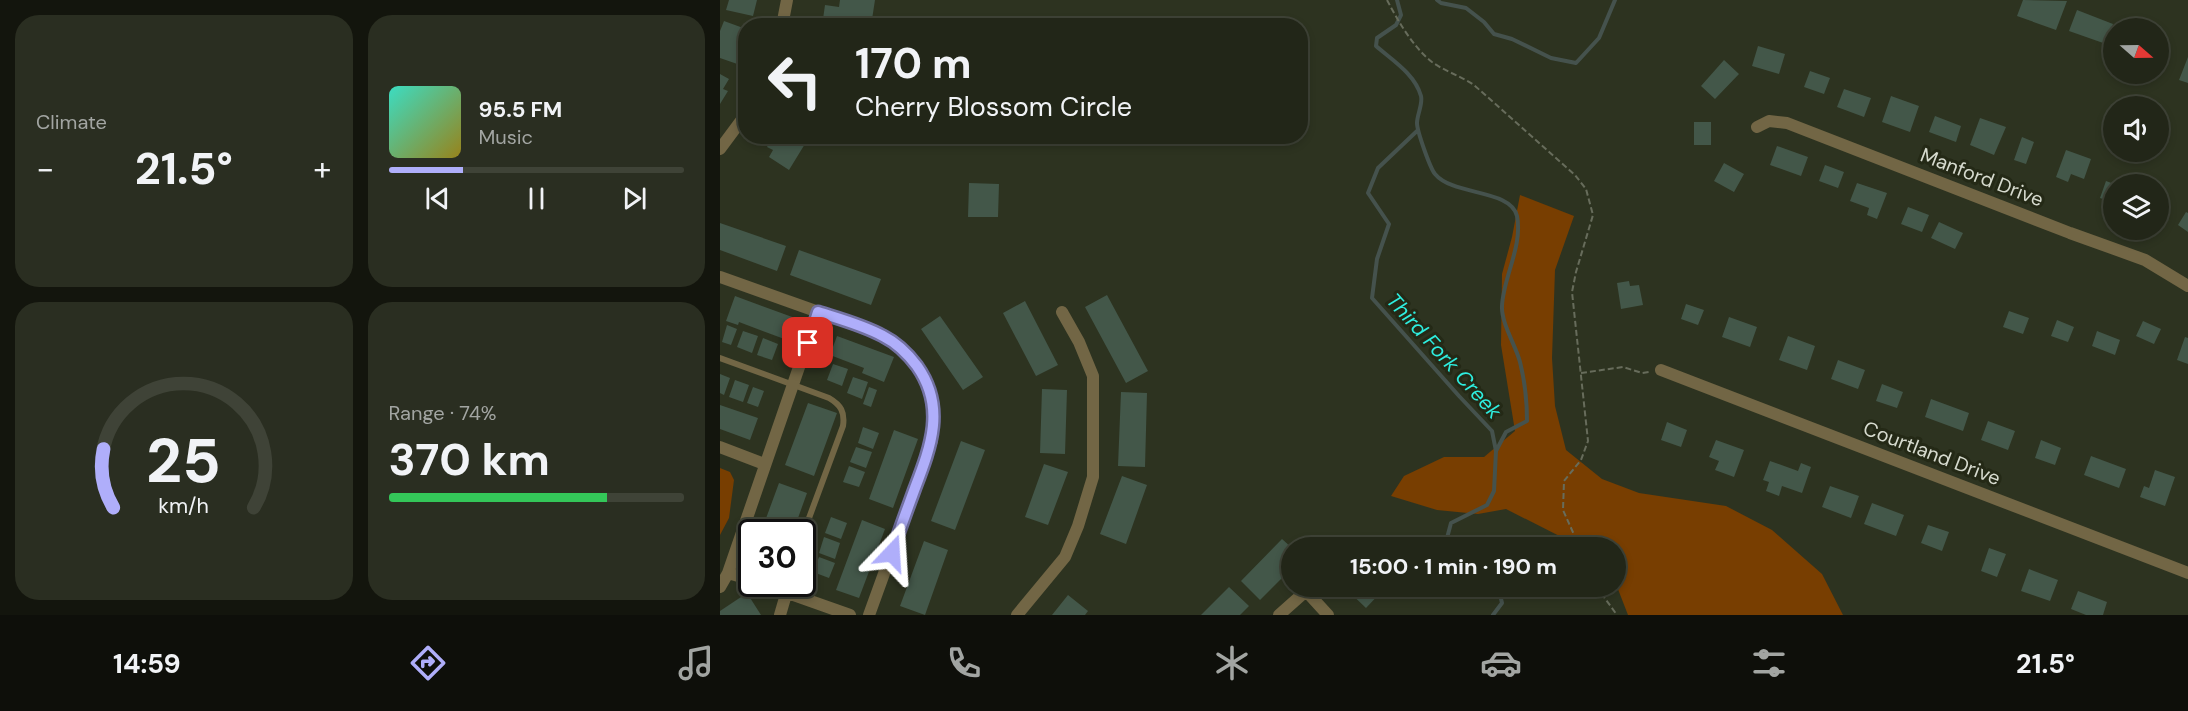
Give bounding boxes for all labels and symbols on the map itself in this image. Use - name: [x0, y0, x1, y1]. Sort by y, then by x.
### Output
- north arrow: [2103, 18, 2169, 84]
- street label: Manford Drive: [1917, 142, 2047, 212]
- water label: Third Fork Creek: [1380, 287, 1508, 425]
- pin: [782, 317, 833, 368]
- street label: Courtland Drive: [1860, 415, 2004, 491]
- speed limit sign: 30: [738, 519, 816, 597]
- position arrow: [860, 521, 924, 585]

